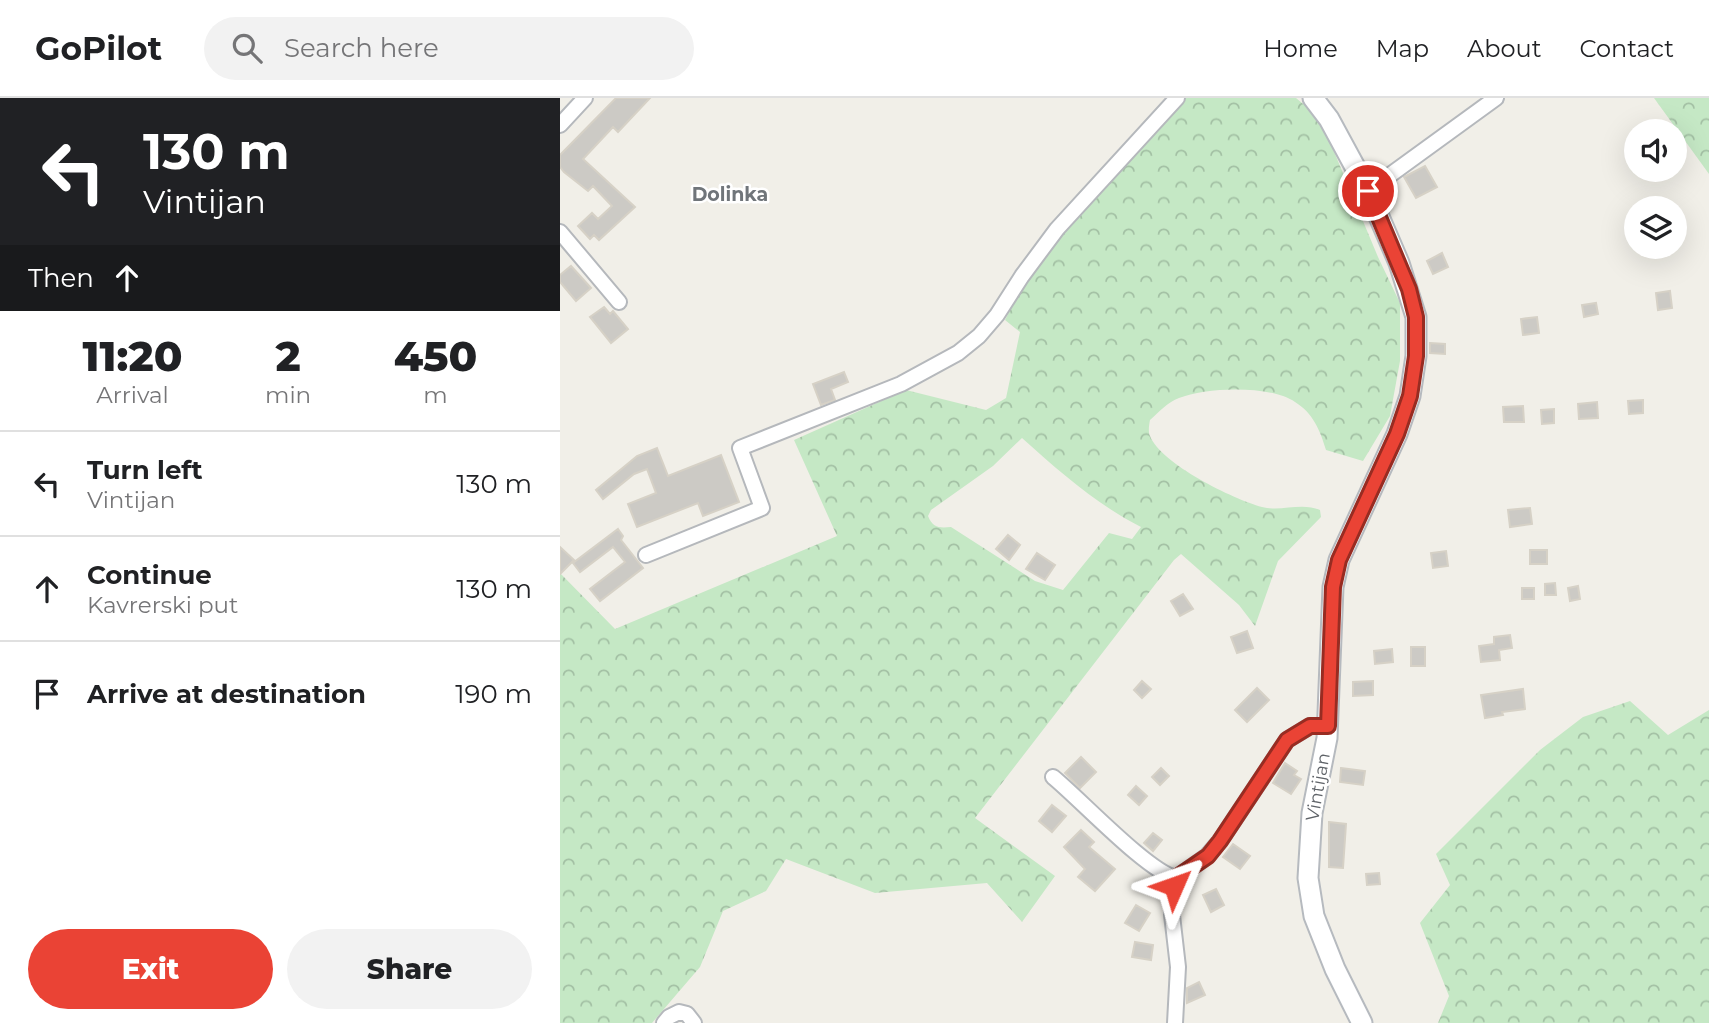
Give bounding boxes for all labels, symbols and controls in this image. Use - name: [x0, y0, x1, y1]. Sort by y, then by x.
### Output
- search box: [204, 17, 694, 80]
- text: GoPilot: [35, 28, 162, 68]
- icon: search: [228, 29, 266, 67]
- text: Search here: [284, 32, 439, 64]
- text: Home: [1263, 34, 1338, 63]
- text: Map: [1376, 34, 1429, 63]
- text: About: [1467, 34, 1541, 63]
- text: Contact: [1579, 34, 1674, 63]
- map controls: [1624, 119, 1687, 259]
- button: sound: [1624, 119, 1687, 182]
- text: 130 m: [143, 122, 290, 181]
- icon: left: [28, 126, 119, 217]
- pin: [1338, 161, 1398, 221]
- icon: arrive: [1349, 172, 1387, 210]
- text: Vintijan: [143, 182, 266, 221]
- district label: Dolinka: [692, 183, 768, 206]
- button: layers: [1624, 196, 1687, 259]
- icon: ahead: [108, 259, 146, 297]
- text: Then: [28, 262, 94, 294]
- text: 11:20: [83, 330, 182, 382]
- text: 2: [275, 330, 301, 382]
- text: 450: [394, 330, 477, 382]
- text: Arrival: [96, 381, 169, 409]
- text: min: [265, 381, 311, 409]
- text: m: [423, 381, 448, 409]
- text: Turn left: [87, 454, 203, 486]
- icon: left: [28, 465, 66, 503]
- text: 130 m: [456, 468, 532, 500]
- text: Vintijan: [87, 486, 175, 514]
- text: Continue: [87, 559, 212, 591]
- icon: ahead: [28, 570, 66, 608]
- text: 130 m: [456, 573, 532, 605]
- text: Kavrerski put: [87, 591, 238, 619]
- icon: arrive: [28, 675, 66, 713]
- text: Arrive at destination: [87, 678, 366, 710]
- text: 190 m: [455, 678, 532, 710]
- street label: Vintijan: [1301, 751, 1335, 823]
- position arrow: [1137, 849, 1211, 923]
- button: Exit: [28, 929, 273, 1009]
- button: Share: [287, 929, 532, 1009]

